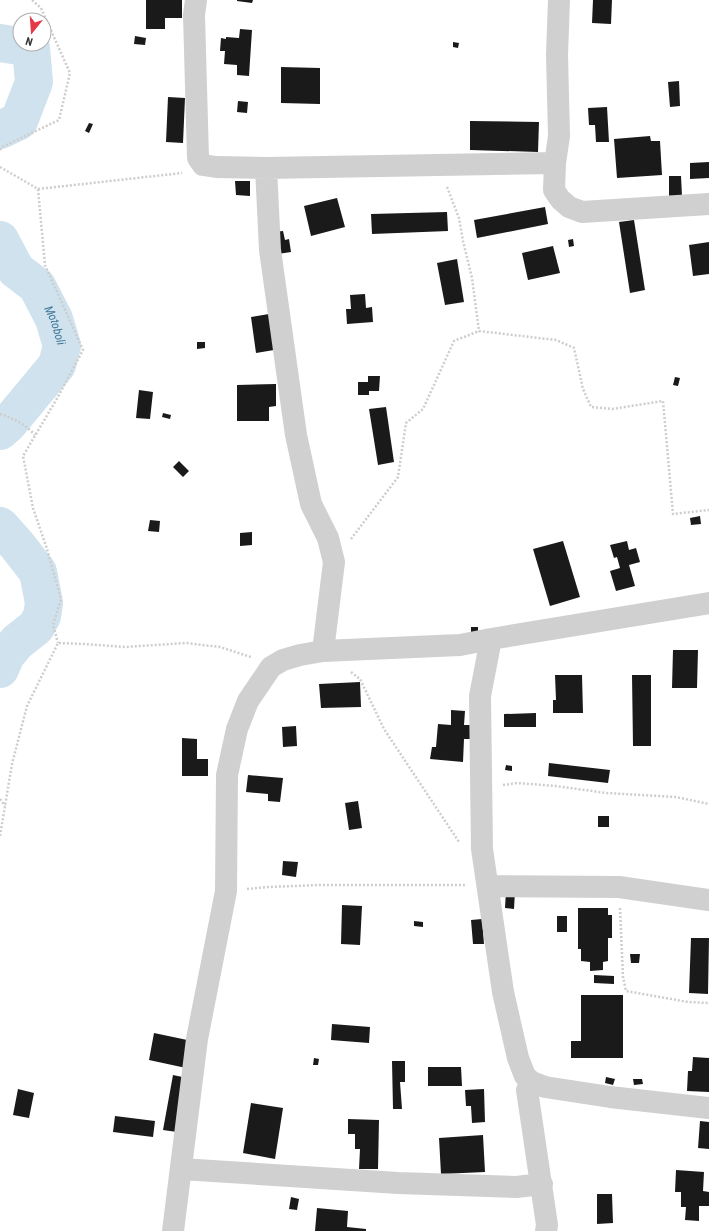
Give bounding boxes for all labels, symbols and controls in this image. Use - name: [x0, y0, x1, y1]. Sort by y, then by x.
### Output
- north arrow: [12, 12, 52, 52]
- text: N: [24, 34, 34, 48]
- water label: Motoboli: [41, 303, 68, 347]

